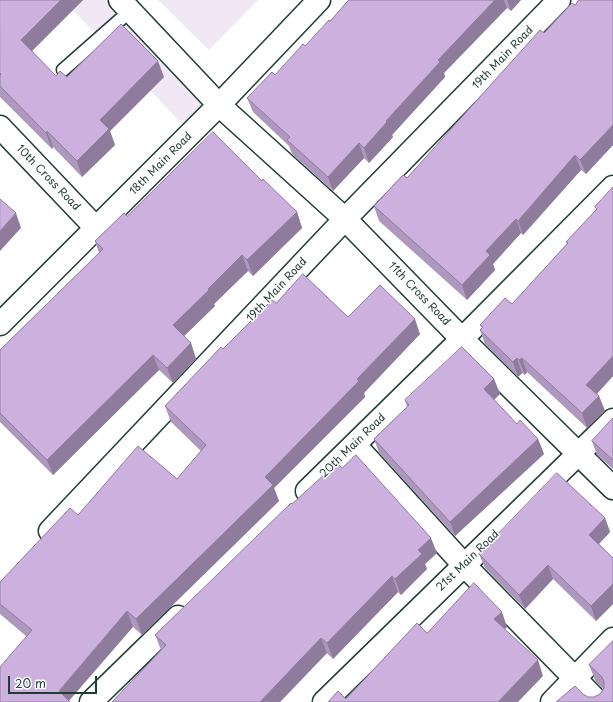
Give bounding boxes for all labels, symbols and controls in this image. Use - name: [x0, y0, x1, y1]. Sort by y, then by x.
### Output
- street label: 19th Main Road: [470, 24, 536, 92]
- street label: 18th Main Road: [127, 130, 195, 198]
- street label: 10th Cross Road: [13, 142, 83, 214]
- street label: 19th Main Road: [244, 255, 310, 325]
- street label: 11th Cross Road: [385, 259, 453, 329]
- street label: 20th Main Road: [317, 411, 389, 481]
- street label: 21st Main Road: [434, 528, 502, 594]
- scale bar: [10, 668, 99, 694]
- text: 20 m: [15, 674, 46, 692]

